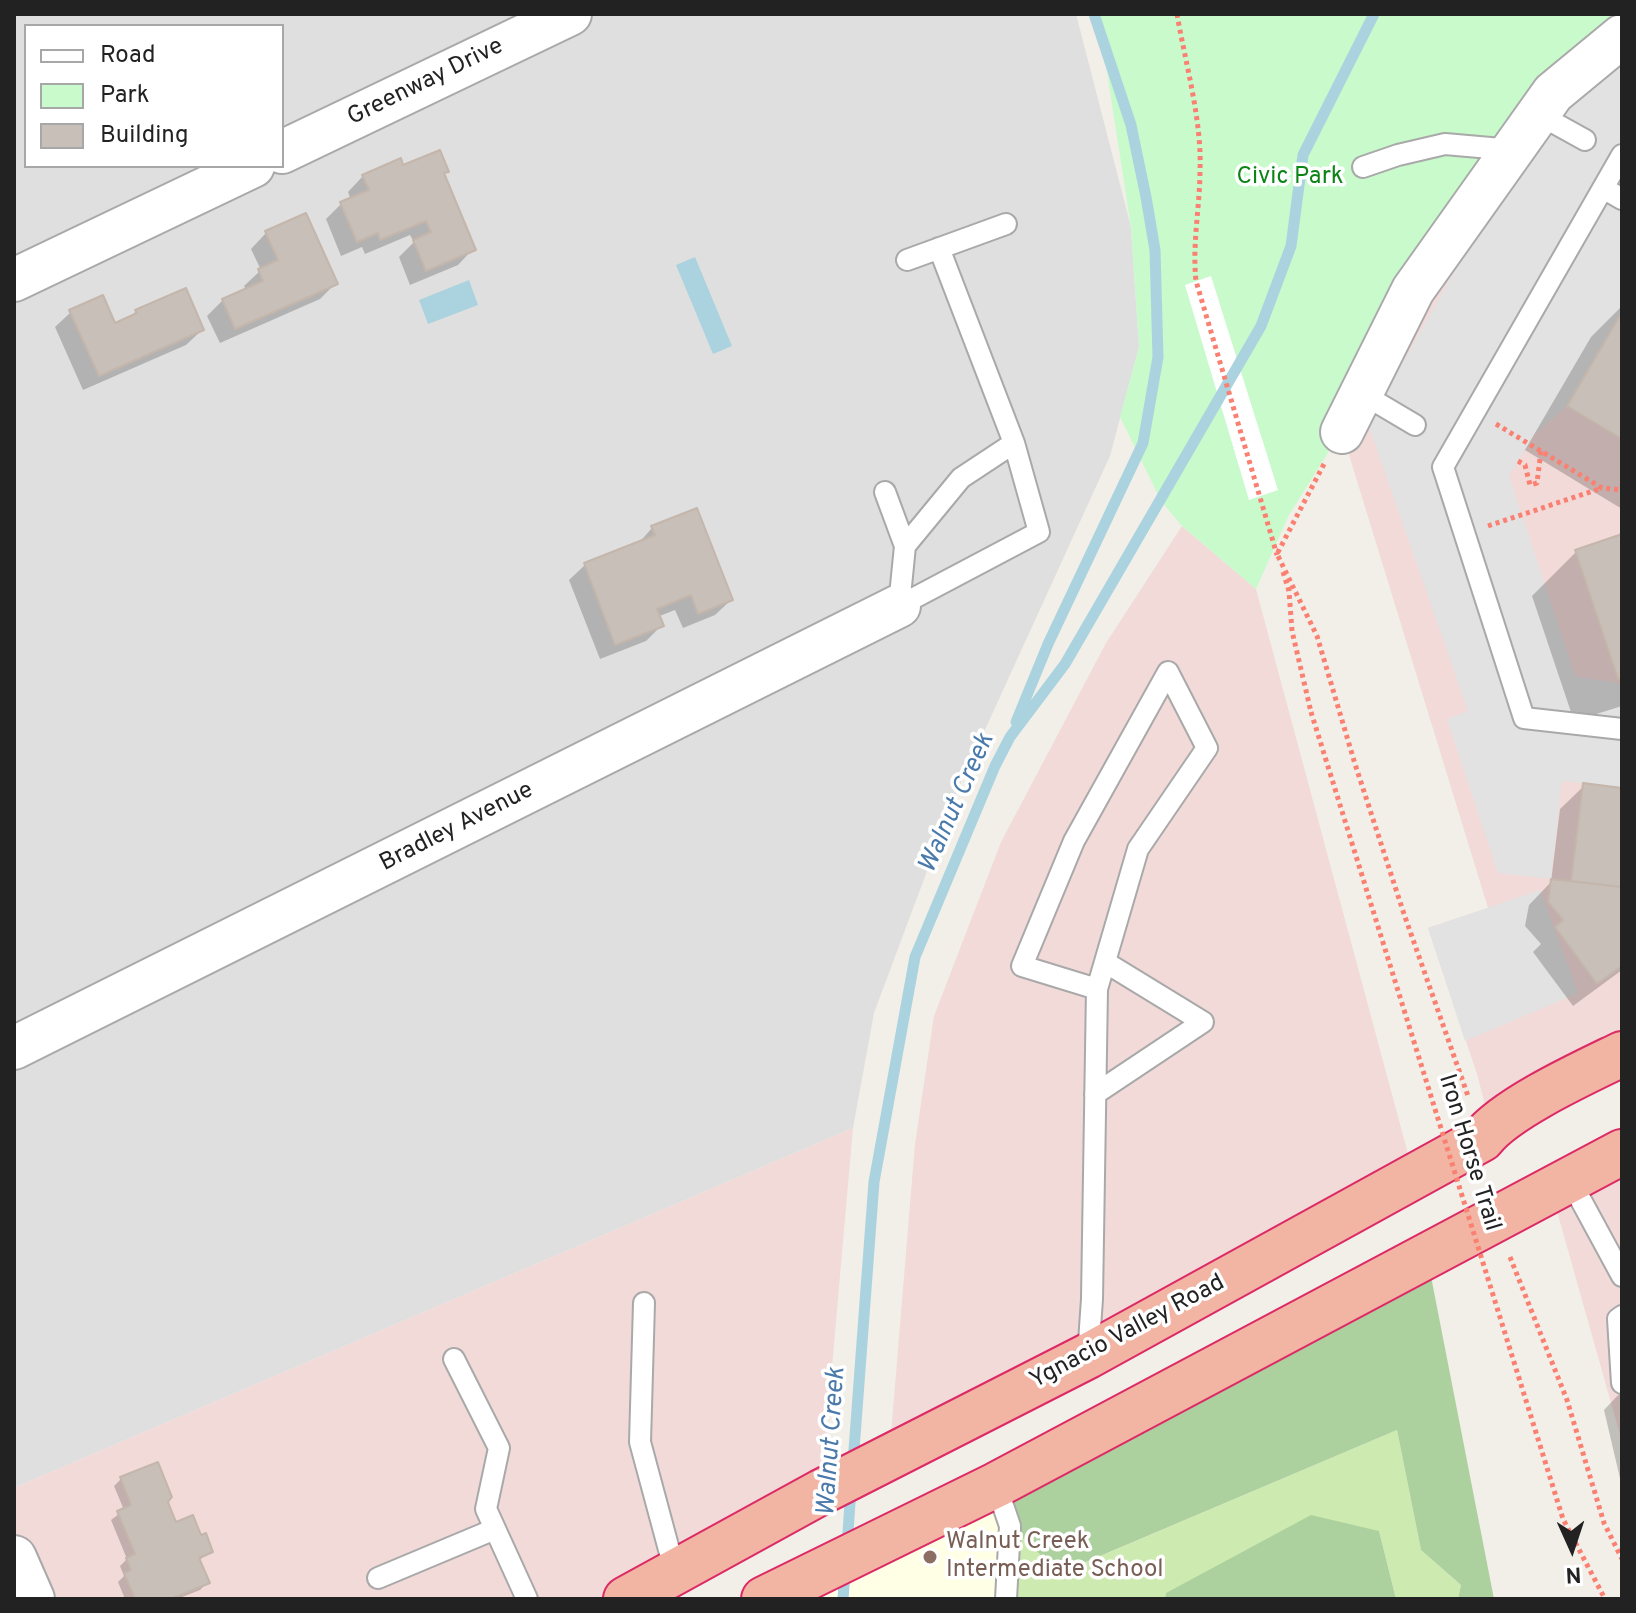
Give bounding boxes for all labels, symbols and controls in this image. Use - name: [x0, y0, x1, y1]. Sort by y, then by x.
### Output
- legend: [24, 24, 284, 168]
- street label: Greenway Drive: [343, 33, 509, 133]
- text: Road: [100, 41, 156, 71]
- text: Park: [100, 81, 150, 111]
- text: Building: [100, 121, 189, 151]
- park label: Civic Park: [1236, 164, 1344, 192]
- water label: Walnut Creek: [913, 729, 1003, 879]
- street label: Bradley Avenue: [375, 777, 539, 879]
- street label: Iron Horse Trail: [1430, 1071, 1506, 1235]
- street label: Ygnacio Valley Road: [1026, 1270, 1230, 1396]
- water label: Walnut Creek: [812, 1366, 854, 1518]
- north arrow: [1532, 1509, 1612, 1589]
- place label: Walnut Creek Intermediate School: [946, 1529, 1164, 1585]
- marker: Walnut Creek Intermediate School: [921, 1548, 939, 1566]
- text: N: [1565, 1560, 1582, 1587]

